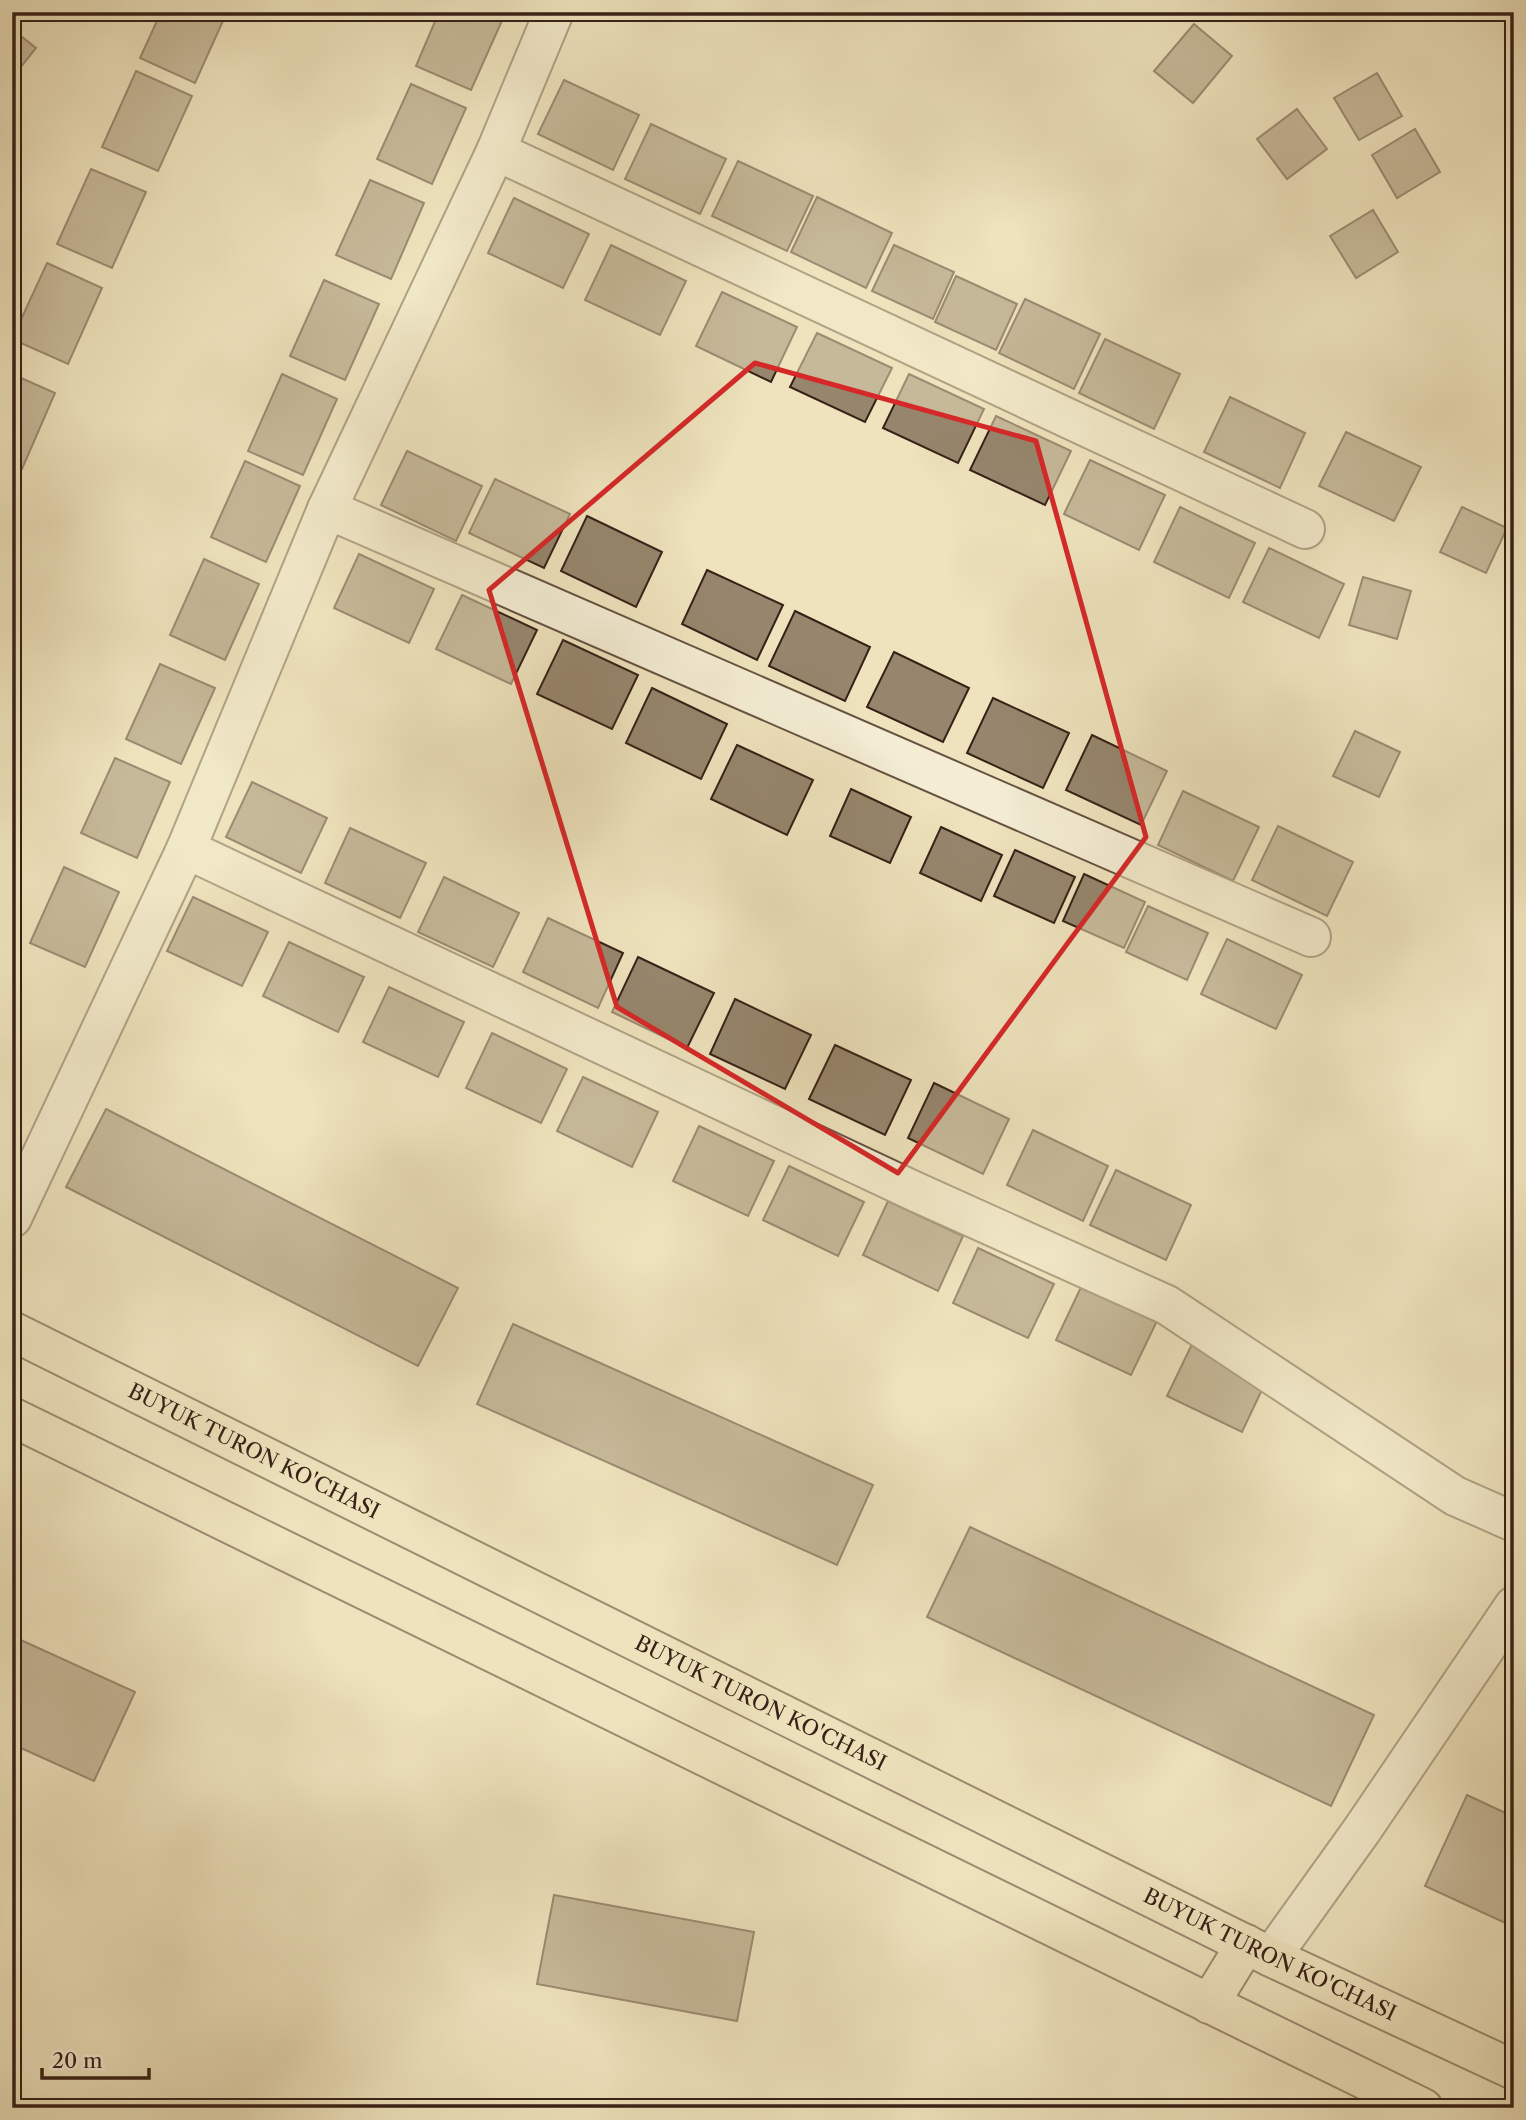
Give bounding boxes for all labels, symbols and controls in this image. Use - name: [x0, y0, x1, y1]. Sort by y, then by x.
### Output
- street label: BUYUK TURON KO'CHASI: [124, 1378, 384, 1524]
- street label: BUYUK TURON KO'CHASI: [631, 1630, 891, 1776]
- street label: BUYUK TURON KO'CHASI: [1140, 1883, 1400, 2026]
- scale bar: [42, 2036, 149, 2080]
- text: 20 m: [52, 2048, 103, 2073]

